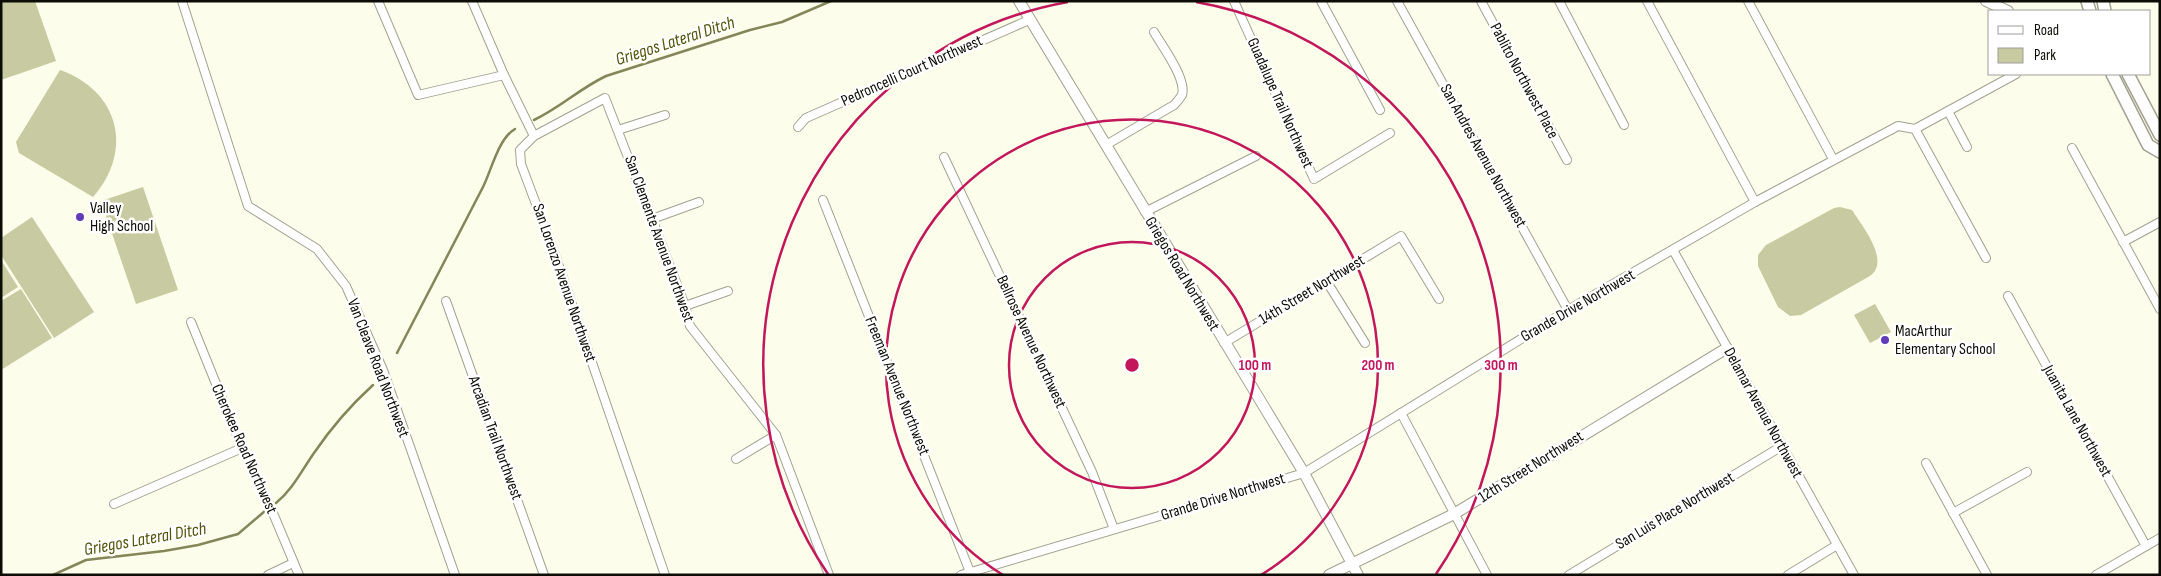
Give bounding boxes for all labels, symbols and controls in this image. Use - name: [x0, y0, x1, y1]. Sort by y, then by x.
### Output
- legend: [1988, 10, 2151, 75]
- water label: Griegos Lateral Ditch: [613, 12, 738, 70]
- street label: Pablito Northwest Place: [1486, 20, 1562, 142]
- text: Road: [2034, 21, 2059, 40]
- street label: Pedroncelli Court Northwest: [838, 31, 986, 111]
- street label: Guadalupe Trail Northwest: [1243, 35, 1317, 171]
- text: Park: [2034, 46, 2056, 65]
- street label: San Andres Avenue Northwest: [1436, 81, 1530, 231]
- street label: San Clemente Avenue Northwest: [620, 153, 698, 325]
- place label: Valley High School: [90, 199, 153, 236]
- street label: San Lorenzo Avenue Northwest: [528, 201, 600, 365]
- marker: Valley High School: [74, 211, 86, 223]
- street label: Griegos Road Northwest: [1140, 213, 1224, 335]
- street label: 14th Street Northwest: [1256, 251, 1368, 329]
- street label: Grande Drive Northwest: [1517, 266, 1639, 346]
- street label: Bellrose Avenue Northwest: [992, 273, 1070, 411]
- street label: Van Cleave Road Northwest: [343, 296, 413, 440]
- street label: Freeman Avenue Northwest: [860, 314, 934, 458]
- place label: MacArthur Elementary School: [1895, 322, 1995, 359]
- marker: MacArthur Elementary School: [1879, 334, 1891, 346]
- street label: Delamar Avenue Northwest: [1719, 345, 1807, 482]
- centre of rings: [1123, 356, 1141, 374]
- text: 100 m: [1239, 356, 1271, 375]
- text: 200 m: [1361, 356, 1395, 375]
- text: 300 m: [1484, 356, 1518, 375]
- street label: Juanita Lane Northwest: [2038, 361, 2116, 480]
- street label: Arcadian Trail Northwest: [463, 372, 526, 503]
- street label: Cherokee Road Northwest: [207, 381, 281, 517]
- street label: 12th Street Northwest: [1475, 427, 1587, 507]
- street label: San Luis Place Northwest: [1612, 468, 1738, 554]
- street label: Grande Drive Northwest: [1159, 469, 1287, 525]
- water label: Griegos Lateral Ditch: [82, 518, 208, 560]

